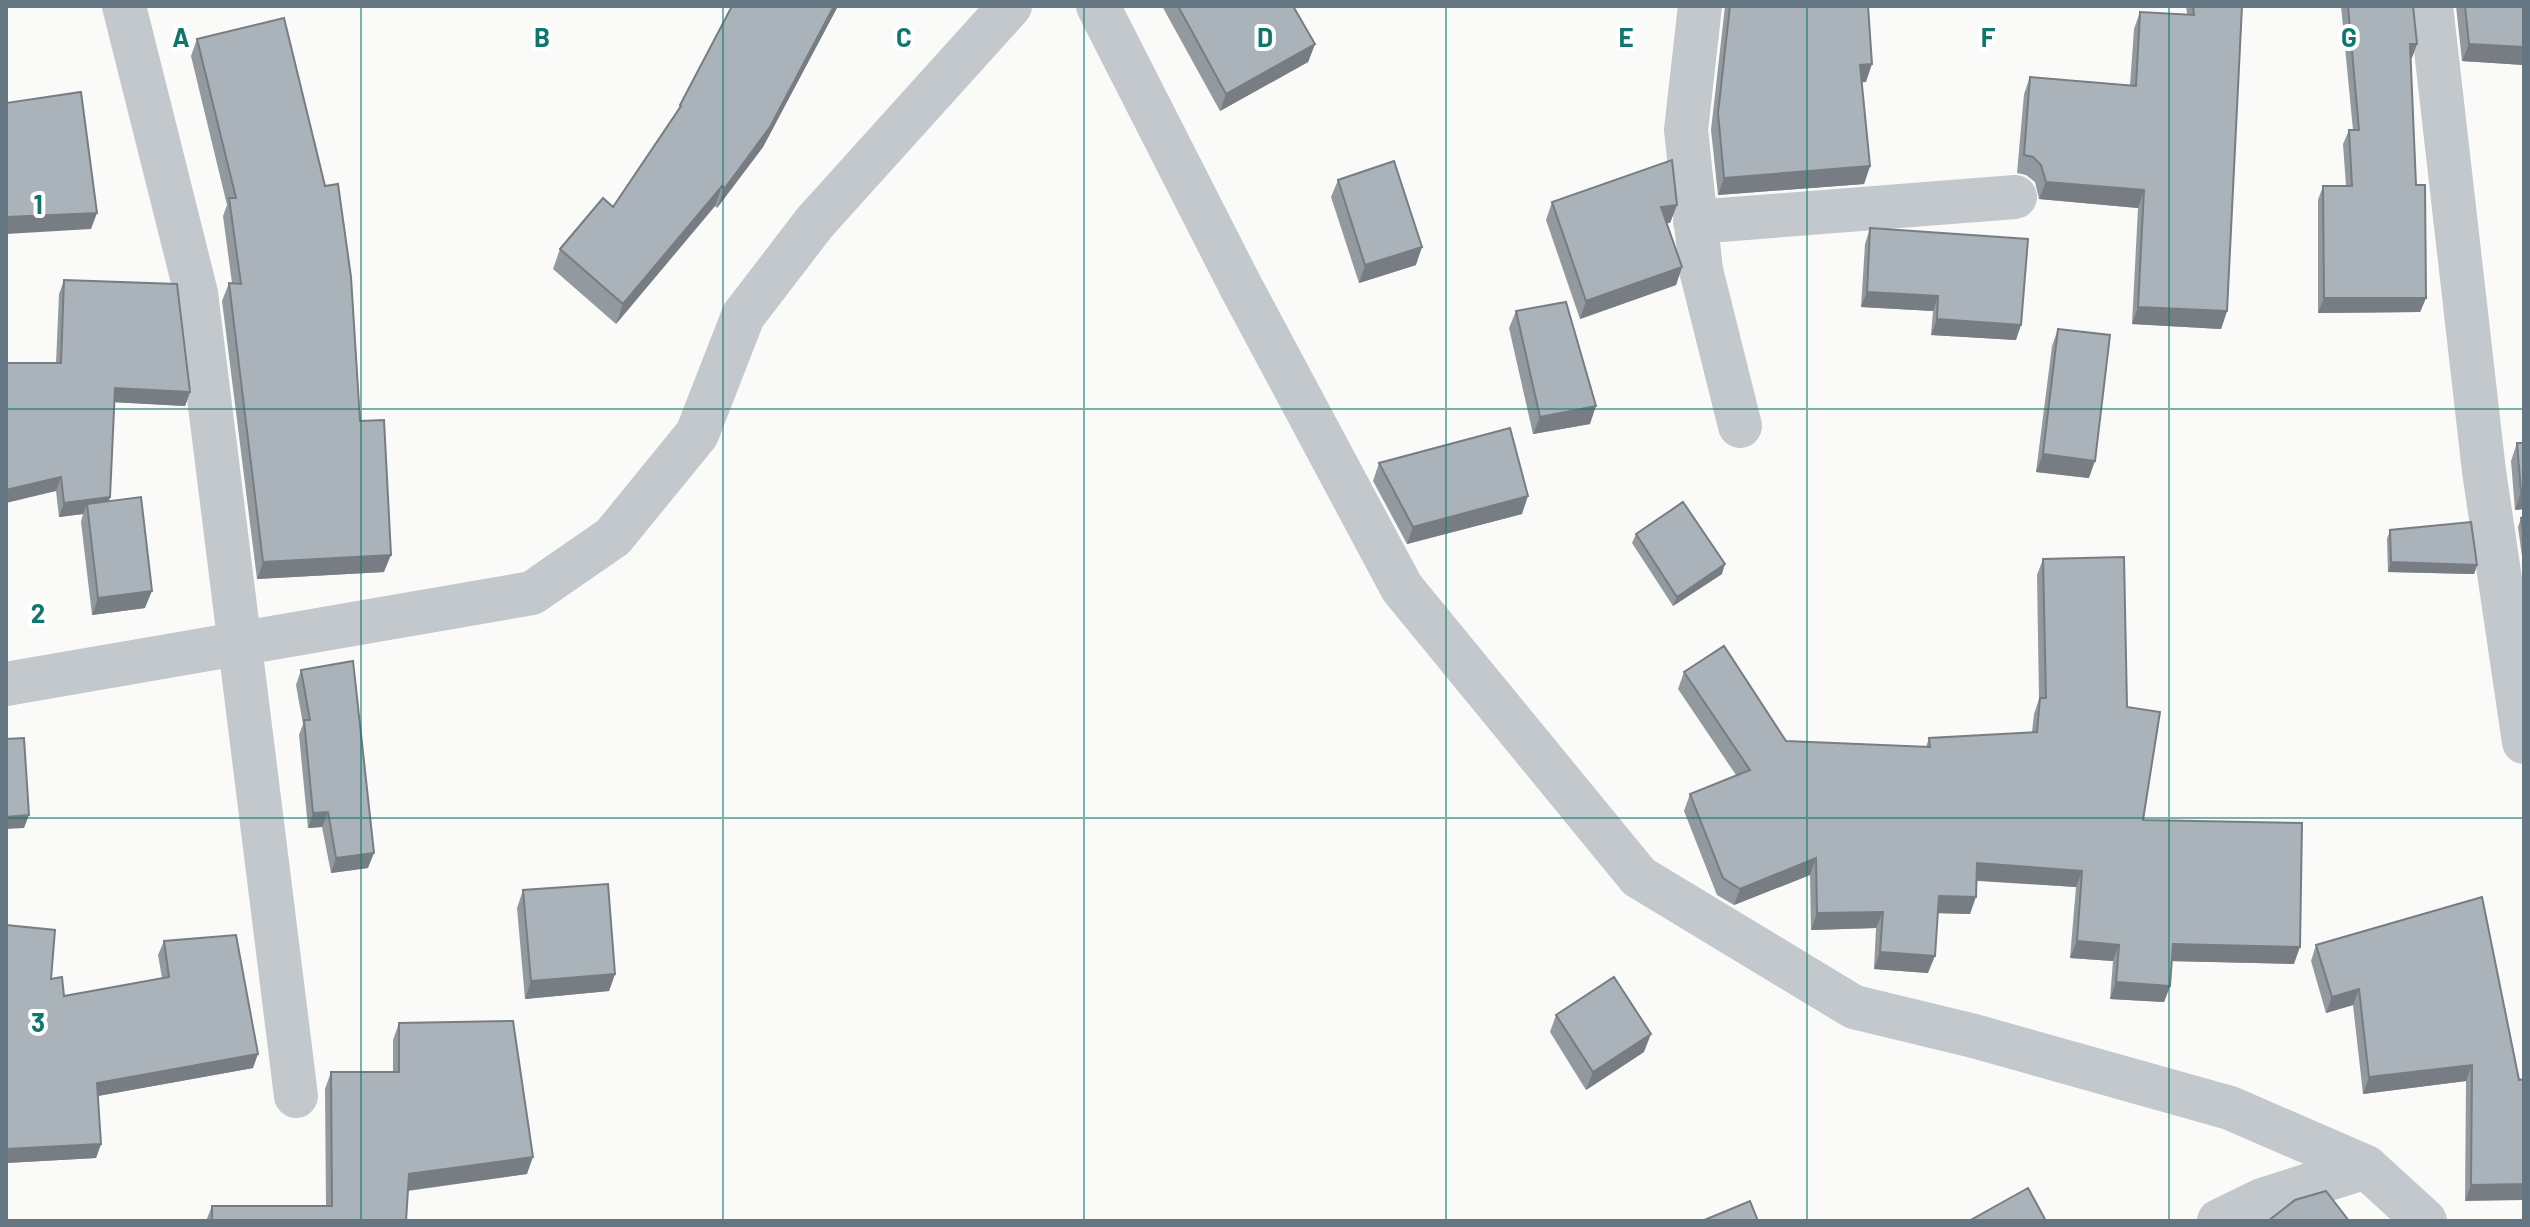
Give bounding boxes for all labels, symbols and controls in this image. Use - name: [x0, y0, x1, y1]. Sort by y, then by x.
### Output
- text: A: [172, 21, 190, 52]
- text: B: [534, 21, 550, 52]
- text: C: [896, 21, 912, 52]
- text: D: [1257, 21, 1273, 52]
- text: E: [1618, 21, 1634, 52]
- text: F: [1981, 21, 1996, 52]
- text: G: [2341, 21, 2357, 52]
- text: 1: [33, 188, 43, 219]
- text: 2: [31, 597, 45, 628]
- text: 3: [31, 1006, 45, 1037]

